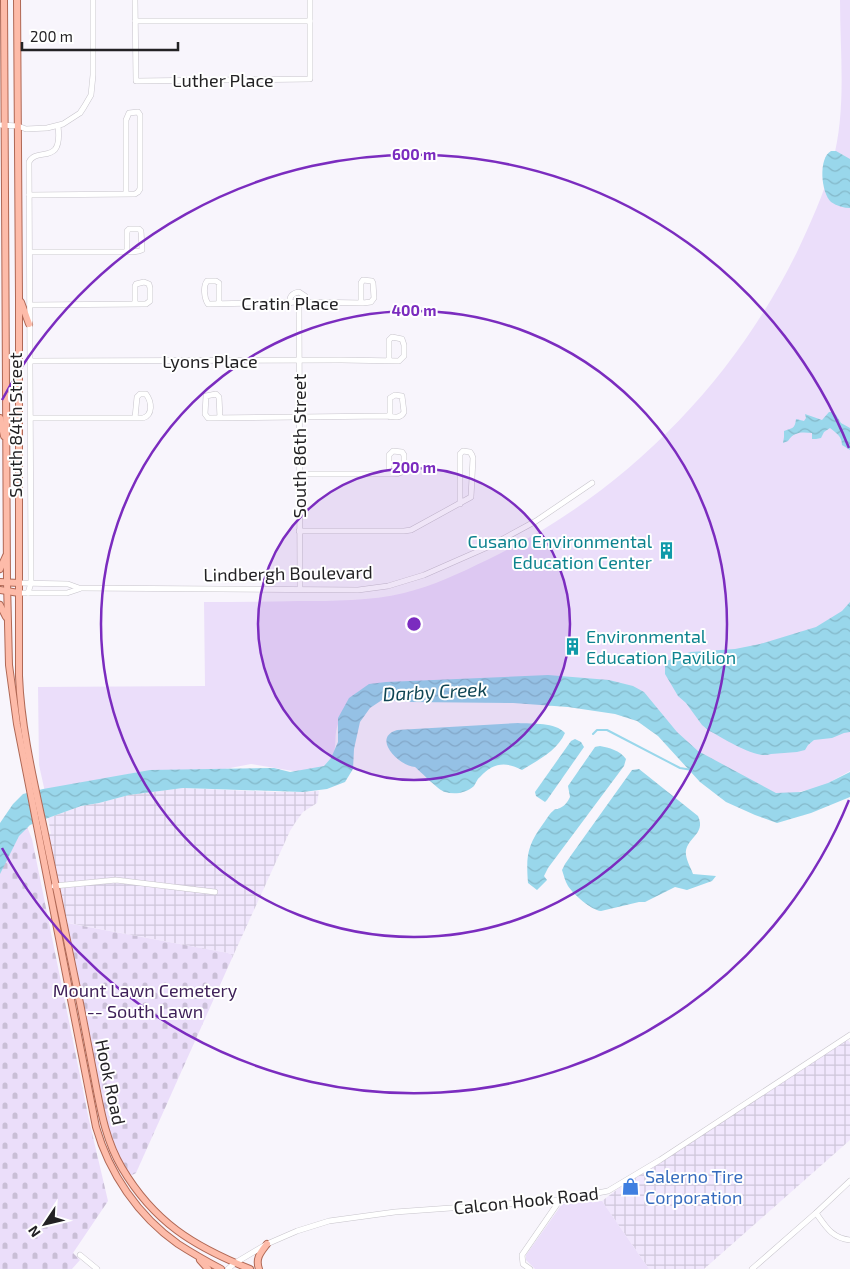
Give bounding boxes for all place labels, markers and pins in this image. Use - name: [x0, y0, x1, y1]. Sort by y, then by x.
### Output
- place label: Cusano Environmental Education Center: [468, 530, 653, 573]
- building icon: Cusano Environmental Education Center: [656, 541, 676, 561]
- centre of rings: [405, 615, 423, 633]
- place label: Environmental Education Pavilion: [586, 625, 736, 668]
- building icon: Environmental Education Pavilion: [562, 636, 582, 656]
- place label: Salerno Tire Corporation: [645, 1165, 743, 1208]
- shop icon: Salerno Tire Corporation: [621, 1176, 641, 1196]

